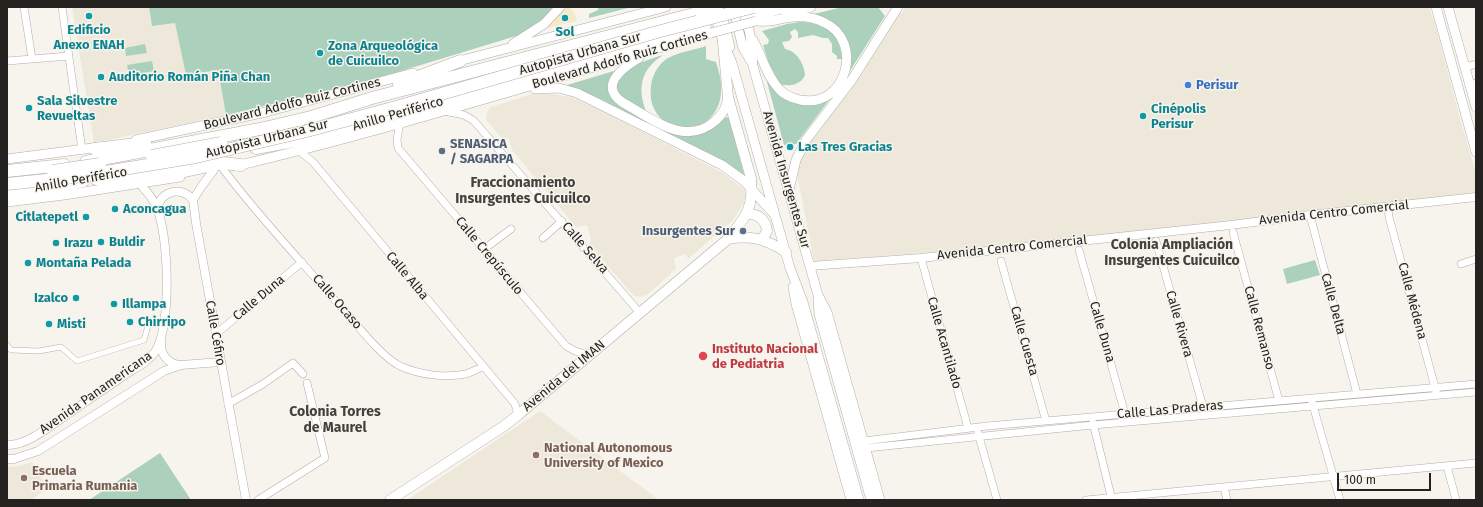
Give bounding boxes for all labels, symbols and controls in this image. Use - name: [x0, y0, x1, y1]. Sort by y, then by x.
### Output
- marker: Edificio Anexo ENAH: [84, 11, 94, 21]
- marker: Sol: [560, 13, 570, 23]
- place label: Edificio Anexo ENAH: [53, 22, 125, 53]
- place label: Sol: [556, 24, 574, 40]
- street label: Boulevard Adolfo Ruiz Cortines: [530, 27, 710, 93]
- street label: Autopista Urbana Sur: [517, 29, 643, 79]
- place label: Zona Arqueológica de Cuicuilco: [328, 38, 438, 69]
- marker: Zona Arqueológica de Cuicuilco: [315, 48, 325, 58]
- place label: Auditorio Román Piña Chan: [109, 69, 270, 85]
- marker: Auditorio Román Piña Chan: [96, 72, 106, 82]
- street label: Boulevard Adolfo Ruiz Cortines: [202, 74, 382, 134]
- place label: Perisur: [1196, 77, 1238, 93]
- marker: Perisur: [1183, 80, 1193, 90]
- place label: Sala Silvestre Revueltas: [37, 93, 117, 124]
- street label: Anillo Periférico: [351, 94, 445, 134]
- place label: Cinépolis Perisur: [1151, 101, 1206, 132]
- marker: Sala Silvestre Revueltas: [24, 103, 34, 113]
- street label: Avenida Insurgentes Sur: [759, 109, 813, 251]
- marker: Cinépolis Perisur: [1138, 111, 1148, 121]
- street label: Autopista Urbana Sur: [204, 116, 330, 162]
- place label: SENASICA / SAGARPA: [450, 136, 514, 167]
- place label: Las Tres Gracias: [798, 139, 892, 155]
- marker: Las Tres Gracias: [785, 142, 795, 152]
- marker: SENASICA / SAGARPA: [437, 146, 447, 156]
- street label: Anillo Periférico: [33, 164, 129, 196]
- district label: Fraccionamiento Insurgentes Cuicuilco: [455, 175, 591, 208]
- street label: Avenida Centro Comercial: [1258, 197, 1410, 229]
- place label: Aconcagua: [123, 201, 186, 217]
- marker: Aconcagua: [110, 204, 120, 214]
- place label: Citlatepetl: [15, 209, 78, 225]
- marker: Citlatepetl: [81, 212, 91, 222]
- street label: Calle Crepúsculo: [452, 214, 526, 298]
- street label: Calle Selva: [558, 219, 612, 277]
- place label: Insurgentes Sur: [642, 223, 735, 239]
- marker: Insurgentes Sur: [738, 226, 748, 236]
- street label: Avenida Centro Comercial: [936, 232, 1088, 264]
- place label: Buldir: [109, 234, 145, 250]
- place label: Irazu: [64, 235, 93, 251]
- marker: Buldir: [96, 237, 106, 247]
- district label: Colonia Ampliación Insurgentes Cuicuilco: [1104, 237, 1240, 270]
- marker: Irazu: [51, 238, 61, 248]
- street label: Calle Alba: [382, 249, 432, 303]
- place label: Montaña Pelada: [36, 255, 131, 271]
- marker: Montaña Pelada: [23, 258, 33, 268]
- street label: Calle Médena: [1394, 261, 1430, 341]
- street label: Calle Ocaso: [309, 271, 365, 333]
- street label: Calle Delta: [1317, 271, 1349, 337]
- street label: Calle Duna: [230, 272, 288, 324]
- street label: Calle Remanso: [1240, 284, 1278, 372]
- street label: Calle Rivera: [1162, 289, 1196, 359]
- place label: Izalco: [34, 290, 68, 306]
- marker: Izalco: [71, 293, 81, 303]
- street label: Calle Acantilado: [923, 295, 965, 391]
- place label: Illampa: [122, 296, 166, 312]
- marker: Illampa: [109, 299, 119, 309]
- street label: Calle Céfiro: [202, 299, 228, 367]
- street label: Calle Duna: [1086, 300, 1118, 364]
- street label: Calle Cuesta: [1007, 304, 1041, 378]
- place label: Chirripo: [138, 314, 186, 330]
- place label: Misti: [57, 316, 86, 332]
- marker: Chirripo: [125, 317, 135, 327]
- marker: Misti: [44, 319, 54, 329]
- street label: Avenida del IMAN: [520, 337, 608, 415]
- place label: Instituto Nacional de Pediatria: [712, 341, 818, 372]
- street label: Avenida Panamericana: [37, 348, 155, 438]
- marker: Instituto Nacional de Pediatria: [697, 350, 709, 362]
- street label: Calle Las Praderas: [1116, 398, 1224, 422]
- district label: Colonia Torres de Maurel: [289, 404, 381, 436]
- place label: National Autonomous University of Mexico: [544, 440, 672, 471]
- marker: National Autonomous University of Mexico: [531, 450, 541, 460]
- place label: Escuela Primaria Rumania: [32, 463, 137, 494]
- scale bar: [1339, 465, 1433, 491]
- marker: Escuela Primaria Rumania: [19, 473, 29, 483]
- text: 100 m: [1344, 473, 1376, 487]

